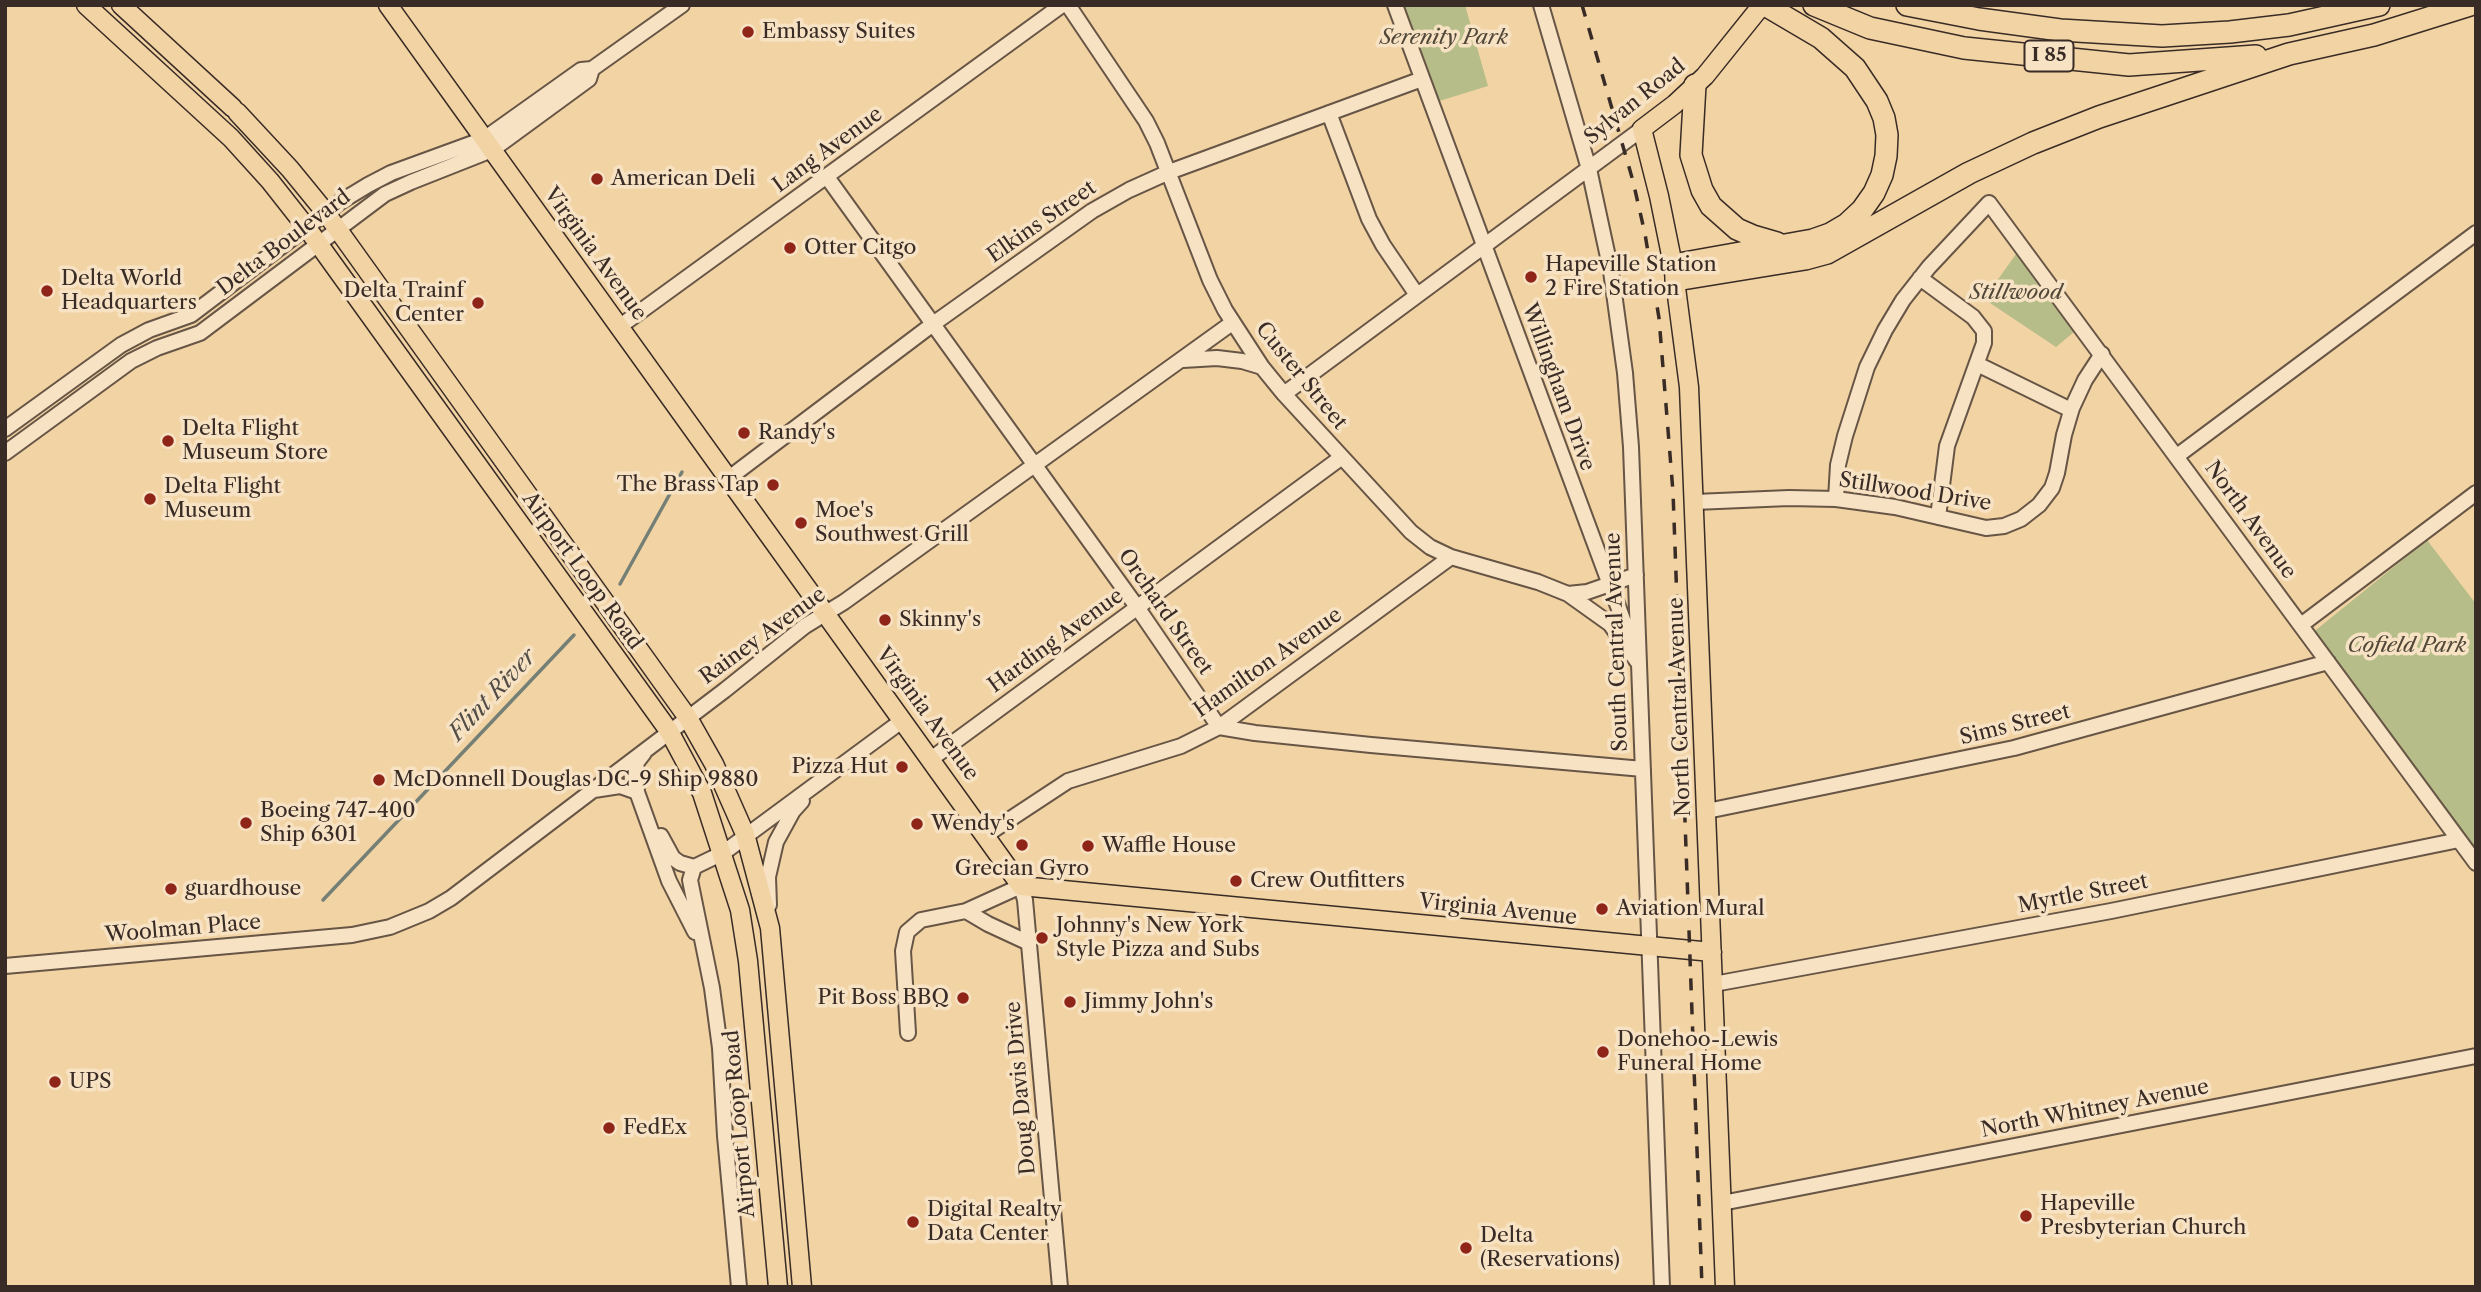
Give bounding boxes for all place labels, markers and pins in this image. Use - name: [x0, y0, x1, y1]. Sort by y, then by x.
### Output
- place label: Embassy Suites: [762, 19, 915, 45]
- marker: Embassy Suites: [740, 24, 756, 40]
- place label: American Deli: [611, 166, 755, 192]
- marker: American Deli: [589, 171, 605, 187]
- place label: Otter Citgo: [804, 235, 916, 261]
- marker: Otter Citgo: [782, 240, 798, 256]
- place label: Hapeville Station 2 Fire Station: [1545, 252, 1717, 302]
- place label: Delta World Headquarters: [61, 266, 197, 316]
- marker: Hapeville Station 2 Fire Station: [1523, 269, 1539, 285]
- place label: Delta Trainf Center: [344, 278, 464, 328]
- marker: Delta World Headquarters: [39, 283, 55, 299]
- marker: Delta Trainf Center: [470, 295, 486, 311]
- place label: Delta Flight Museum Store: [182, 416, 328, 466]
- place label: Randy's: [758, 420, 835, 446]
- marker: Randy's: [736, 425, 752, 441]
- marker: Delta Flight Museum Store: [160, 433, 176, 449]
- place label: The Brass Tap: [617, 472, 759, 498]
- place label: Delta Flight Museum: [164, 474, 281, 524]
- marker: The Brass Tap: [765, 477, 781, 493]
- marker: Delta Flight Museum: [142, 491, 158, 507]
- place label: Moe's Southwest Grill: [815, 498, 969, 548]
- marker: Moe's Southwest Grill: [793, 515, 809, 531]
- place label: Skinny's: [899, 607, 981, 633]
- marker: Skinny's: [877, 612, 893, 628]
- place label: Pizza Hut: [791, 754, 888, 780]
- marker: Pizza Hut: [894, 759, 910, 775]
- place label: McDonnell Douglas DC-9 Ship 9880: [393, 767, 759, 793]
- marker: McDonnell Douglas DC-9 Ship 9880: [371, 772, 387, 788]
- place label: Boeing 747-400 Ship 6301: [260, 798, 416, 848]
- place label: Wendy's: [931, 811, 1015, 837]
- marker: Boeing 747-400 Ship 6301: [238, 815, 254, 831]
- marker: Wendy's: [909, 816, 925, 832]
- place label: Waffle House: [1102, 833, 1236, 859]
- marker: Grecian Gyro: [1014, 837, 1030, 853]
- marker: Waffle House: [1080, 838, 1096, 854]
- place label: Grecian Gyro: [955, 856, 1089, 882]
- place label: Crew Outfitters: [1250, 868, 1405, 894]
- marker: Crew Outfitters: [1228, 873, 1244, 889]
- place label: guardhouse: [185, 876, 301, 902]
- marker: guardhouse: [163, 881, 179, 897]
- place label: Aviation Mural: [1616, 896, 1764, 922]
- marker: Aviation Mural: [1594, 901, 1610, 917]
- place label: Johnny's New York Style Pizza and Subs: [1056, 913, 1260, 963]
- marker: Johnny's New York Style Pizza and Subs: [1034, 930, 1050, 946]
- place label: Pit Boss BBQ: [818, 985, 949, 1011]
- place label: Jimmy John's: [1084, 989, 1213, 1015]
- marker: Pit Boss BBQ: [955, 990, 971, 1006]
- marker: Jimmy John's: [1062, 994, 1078, 1010]
- place label: Donehoo-Lewis Funeral Home: [1617, 1027, 1778, 1077]
- marker: Donehoo-Lewis Funeral Home: [1595, 1044, 1611, 1060]
- place label: UPS: [69, 1069, 112, 1095]
- marker: UPS: [47, 1074, 63, 1090]
- place label: FedEx: [623, 1115, 687, 1141]
- marker: FedEx: [601, 1120, 617, 1136]
- place label: Hapeville Presbyterian Church: [2040, 1191, 2246, 1241]
- place label: Digital Realty Data Center: [927, 1197, 1062, 1247]
- marker: Hapeville Presbyterian Church: [2018, 1208, 2034, 1224]
- marker: Digital Realty Data Center: [905, 1214, 921, 1230]
- place label: Delta (Reservations): [1480, 1223, 1620, 1273]
- marker: Delta (Reservations): [1458, 1240, 1474, 1256]

